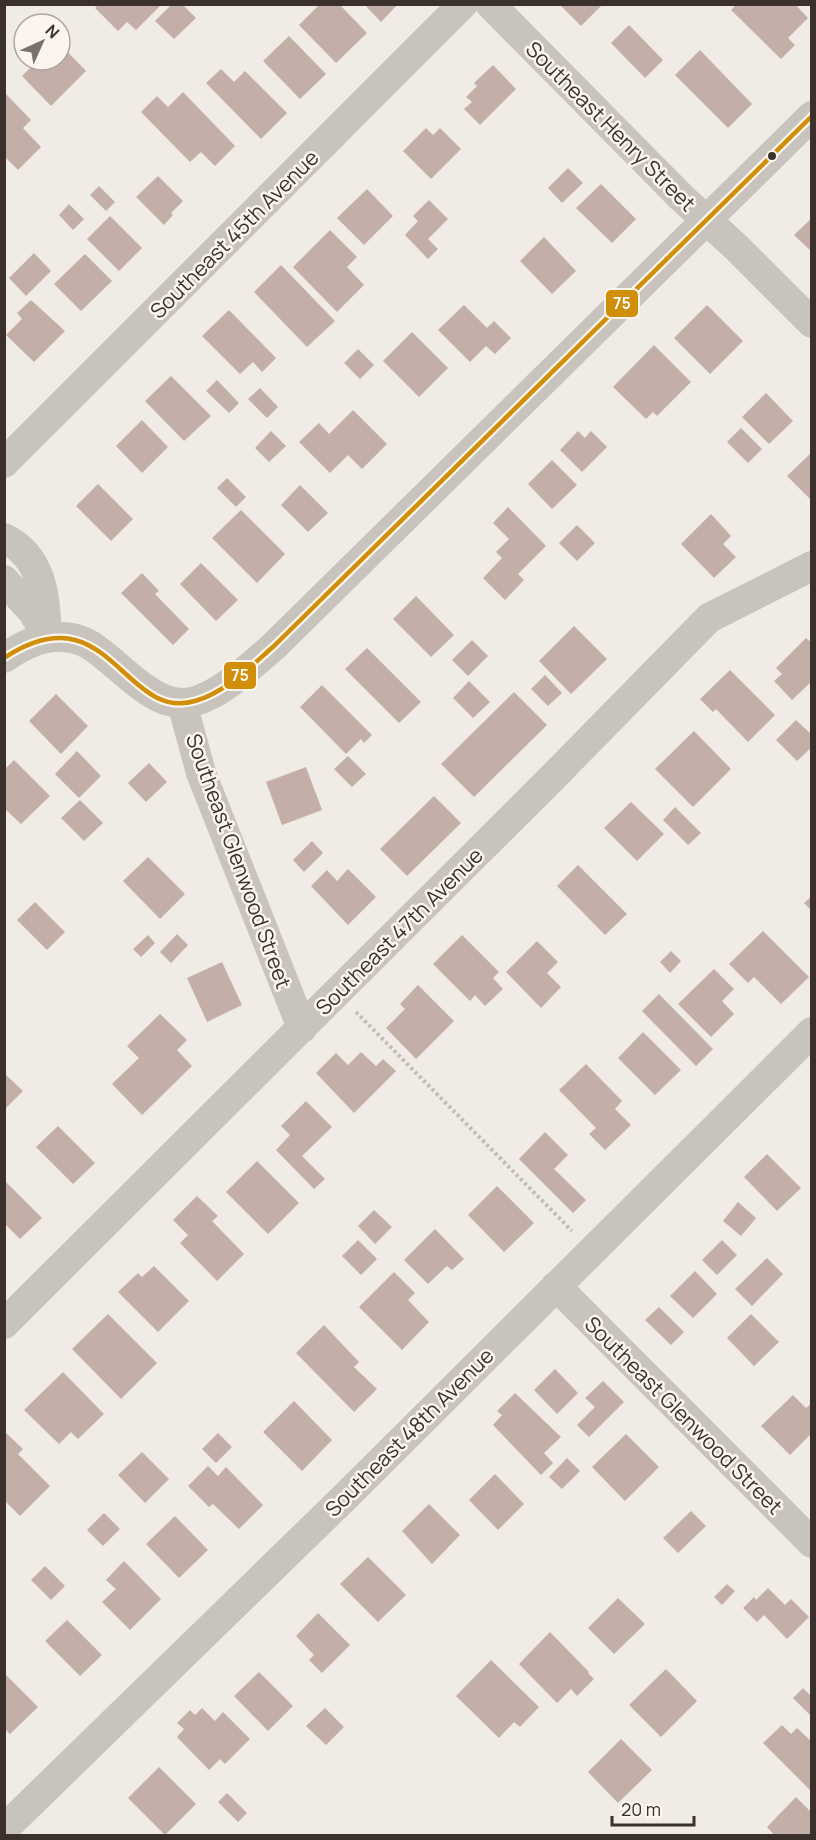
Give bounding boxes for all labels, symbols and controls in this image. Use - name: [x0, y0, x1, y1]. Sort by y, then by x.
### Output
- north arrow: [12, 12, 72, 72]
- text: N: [41, 20, 64, 43]
- street label: Southeast Henry Street: [520, 35, 702, 217]
- street label: Southeast 45th Avenue: [144, 144, 324, 324]
- unlabelled marker: [766, 150, 778, 162]
- line badge: 75: [605, 289, 639, 318]
- text: 75: [613, 292, 631, 314]
- line badge: 75: [223, 661, 257, 690]
- text: 75: [231, 664, 249, 686]
- street label: Southeast Glenwood Street: [180, 730, 298, 992]
- street label: Southeast 47th Avenue: [309, 841, 489, 1021]
- street label: Southeast Glenwood Street: [579, 1310, 789, 1520]
- street label: Southeast 48th Avenue: [319, 1342, 499, 1522]
- scale bar: [612, 1789, 694, 1827]
- text: 20 m: [621, 1797, 661, 1821]

